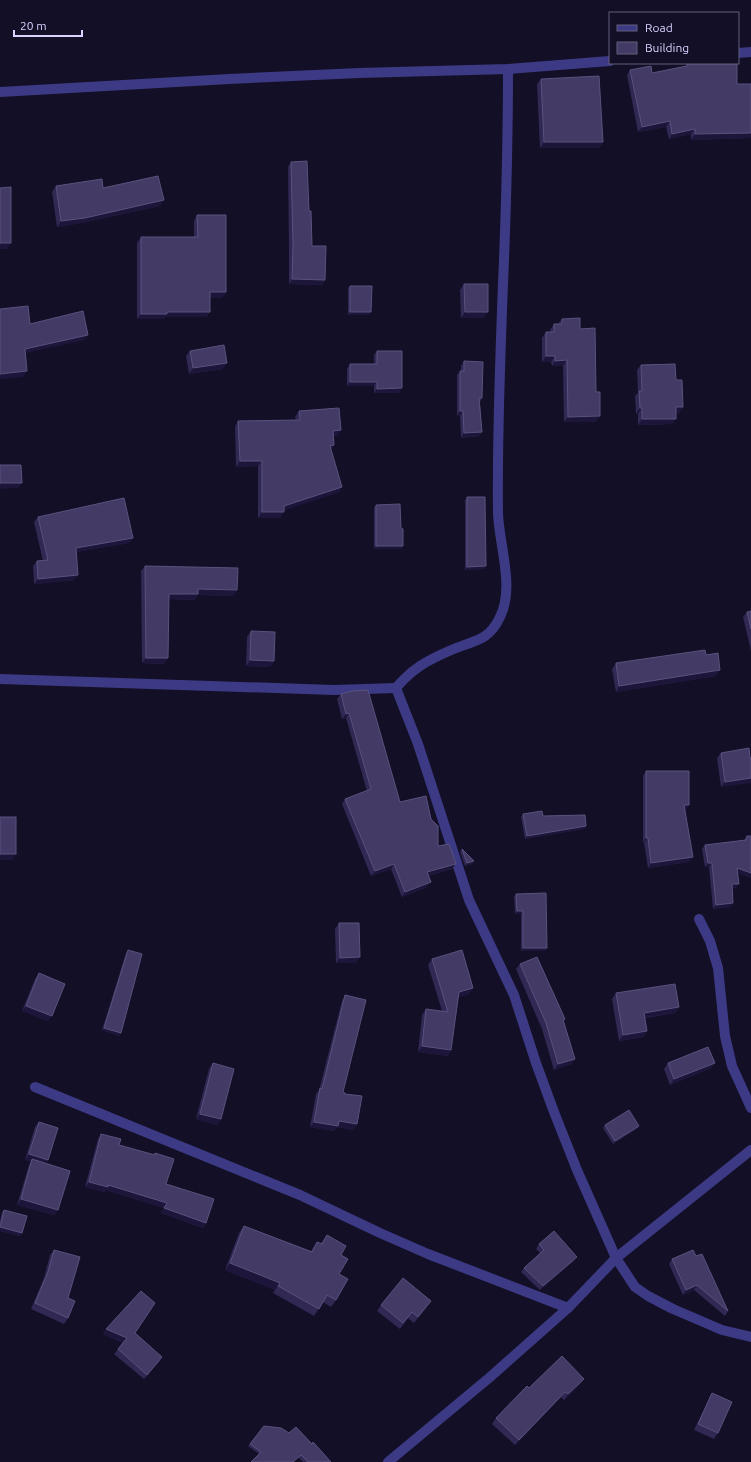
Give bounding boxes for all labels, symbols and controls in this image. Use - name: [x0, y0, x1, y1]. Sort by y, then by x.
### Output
- scale bar: [14, 12, 82, 38]
- legend: [609, 12, 739, 64]
- text: 20 m: [20, 19, 47, 32]
- text: Road: [645, 21, 673, 34]
- text: Building: [645, 41, 689, 54]

